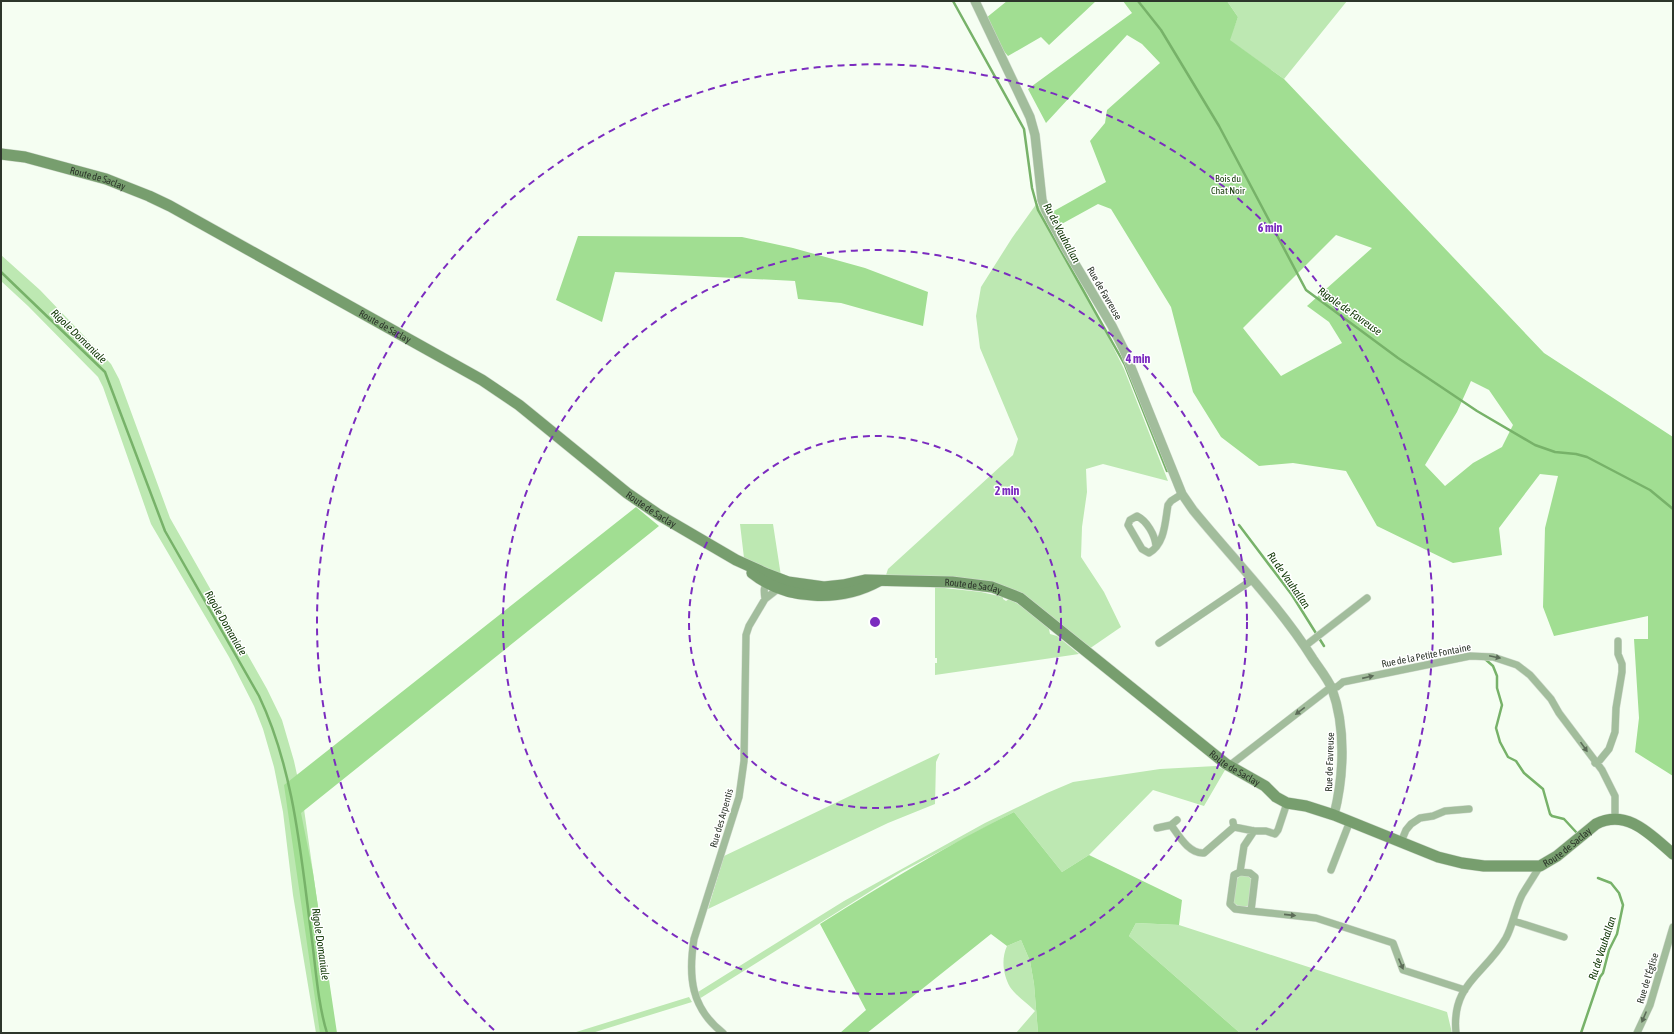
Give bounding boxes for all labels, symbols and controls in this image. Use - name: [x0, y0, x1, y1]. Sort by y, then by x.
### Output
- street label: Route de Saclay: [69, 164, 127, 192]
- park label: Bois du Chat Noir: [1211, 173, 1246, 196]
- water label: Ru de Vauhallan: [1041, 201, 1083, 266]
- text: 6 min: [1258, 221, 1282, 235]
- street label: Rue de Favreuse: [1085, 265, 1124, 322]
- water label: Rigole de Favreuse: [1316, 285, 1384, 337]
- water label: Rigole Domaniale: [49, 306, 109, 366]
- street label: Route de Saclay: [357, 308, 413, 345]
- text: 4 min: [1125, 352, 1150, 366]
- text: 2 min: [995, 484, 1019, 498]
- street label: Route de Saclay: [624, 489, 678, 530]
- water label: Ru de Vauhallan: [1265, 549, 1313, 611]
- street label: Route de Saclay: [945, 577, 1003, 596]
- water label: Rigole Domaniale: [203, 589, 249, 657]
- centre of rings: [868, 615, 882, 629]
- street label: Rue de la Petite Fontaine: [1380, 641, 1472, 670]
- one-way arrow: [1489, 655, 1501, 661]
- one-way arrow: [1361, 673, 1374, 679]
- one-way arrow: [1295, 707, 1306, 715]
- street label: Rue de Favreuse: [1323, 732, 1336, 792]
- one-way arrow: [1580, 742, 1588, 752]
- street label: Route de Saclay: [1207, 748, 1262, 788]
- street label: Rue des Arpentis: [708, 787, 735, 849]
- street label: Route de Saclay: [1541, 825, 1594, 869]
- water label: Rigole Domaniale: [310, 907, 332, 981]
- one-way arrow: [1284, 912, 1296, 918]
- water label: Ru de Vauhallan: [1586, 914, 1618, 981]
- street label: Rue de l'Église: [1635, 951, 1661, 1005]
- one-way arrow: [1399, 959, 1405, 971]
- one-way arrow: [1641, 1012, 1647, 1024]

